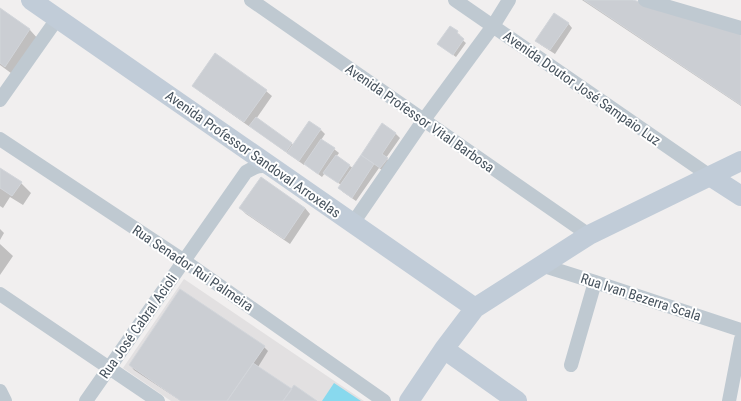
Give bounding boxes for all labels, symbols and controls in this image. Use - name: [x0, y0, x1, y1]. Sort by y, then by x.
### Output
- street label: Avenida Doutor José Sampaio Luz: [500, 27, 664, 149]
- street label: Avenida Professor Vital Barbosa: [342, 60, 498, 176]
- street label: Avenida Professor Sandoval Arroxelas: [162, 87, 344, 221]
- street label: Rua Senador Rui Palmeira: [130, 222, 256, 314]
- street label: Rua Ivan Bezerra Scala: [579, 270, 703, 324]
- street label: Rua José Cabral Acioli: [96, 271, 180, 381]

